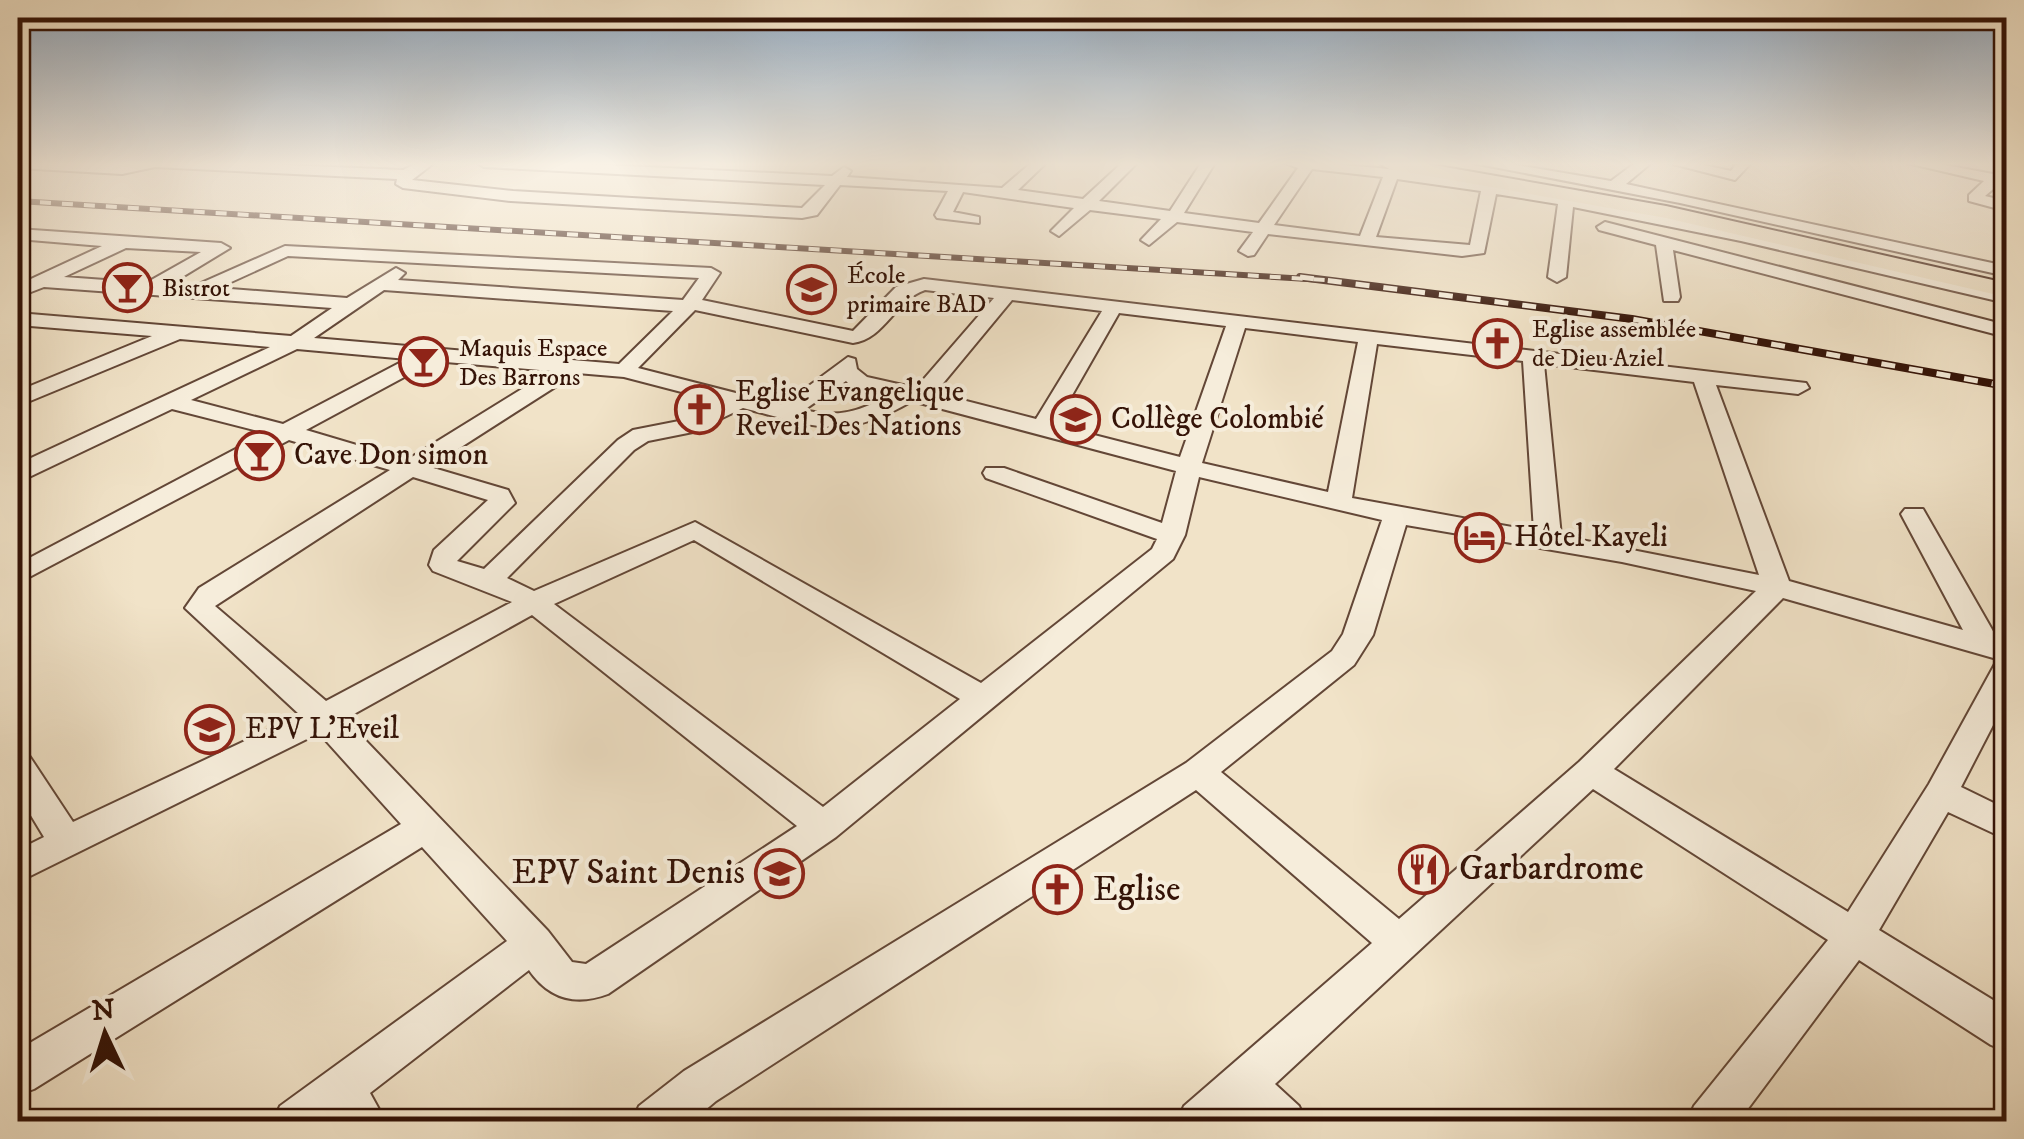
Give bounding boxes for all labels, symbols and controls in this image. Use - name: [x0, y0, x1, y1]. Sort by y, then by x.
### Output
- place label: École primaire BAD: [846, 260, 986, 320]
- bar icon: Bistrot: [101, 262, 153, 314]
- school or university icon: École primaire BAD: [786, 263, 838, 315]
- place label: Bistrot: [162, 273, 230, 304]
- place label: Eglise assemblée de Dieu Aziel: [1532, 314, 1696, 374]
- church icon: Eglise assemblée de Dieu Aziel: [1471, 317, 1523, 369]
- place label: Maquis Espace Des Barrons: [459, 333, 607, 393]
- bar icon: Maquis Espace Des Barrons: [398, 336, 450, 388]
- place label: Eglise Evangelique Reveil Des Nations: [735, 374, 964, 445]
- church icon: Eglise Evangelique Reveil Des Nations: [674, 383, 726, 435]
- school or university icon: Collège Colombié: [1050, 393, 1102, 445]
- place label: Collège Colombié: [1111, 401, 1324, 438]
- bar icon: Cave Don simon: [233, 429, 285, 481]
- place label: Cave Don simon: [294, 437, 488, 474]
- hotel icon: Hôtel Kayeli: [1453, 511, 1505, 563]
- place label: Hôtel Kayeli: [1514, 519, 1668, 556]
- school or university icon: EPV L'Eveil: [184, 703, 236, 755]
- place label: EPV L'Eveil: [245, 711, 399, 748]
- restaurant icon: Garbardrome: [1398, 843, 1450, 895]
- school or university icon: EPV Saint Denis: [754, 847, 806, 899]
- place label: Garbardrome: [1459, 847, 1644, 891]
- place label: EPV Saint Denis: [512, 851, 745, 895]
- church icon: Eglise: [1032, 864, 1084, 916]
- place label: Eglise: [1093, 868, 1181, 912]
- north arrow: [55, 984, 155, 1084]
- text: N: [91, 992, 116, 1029]

